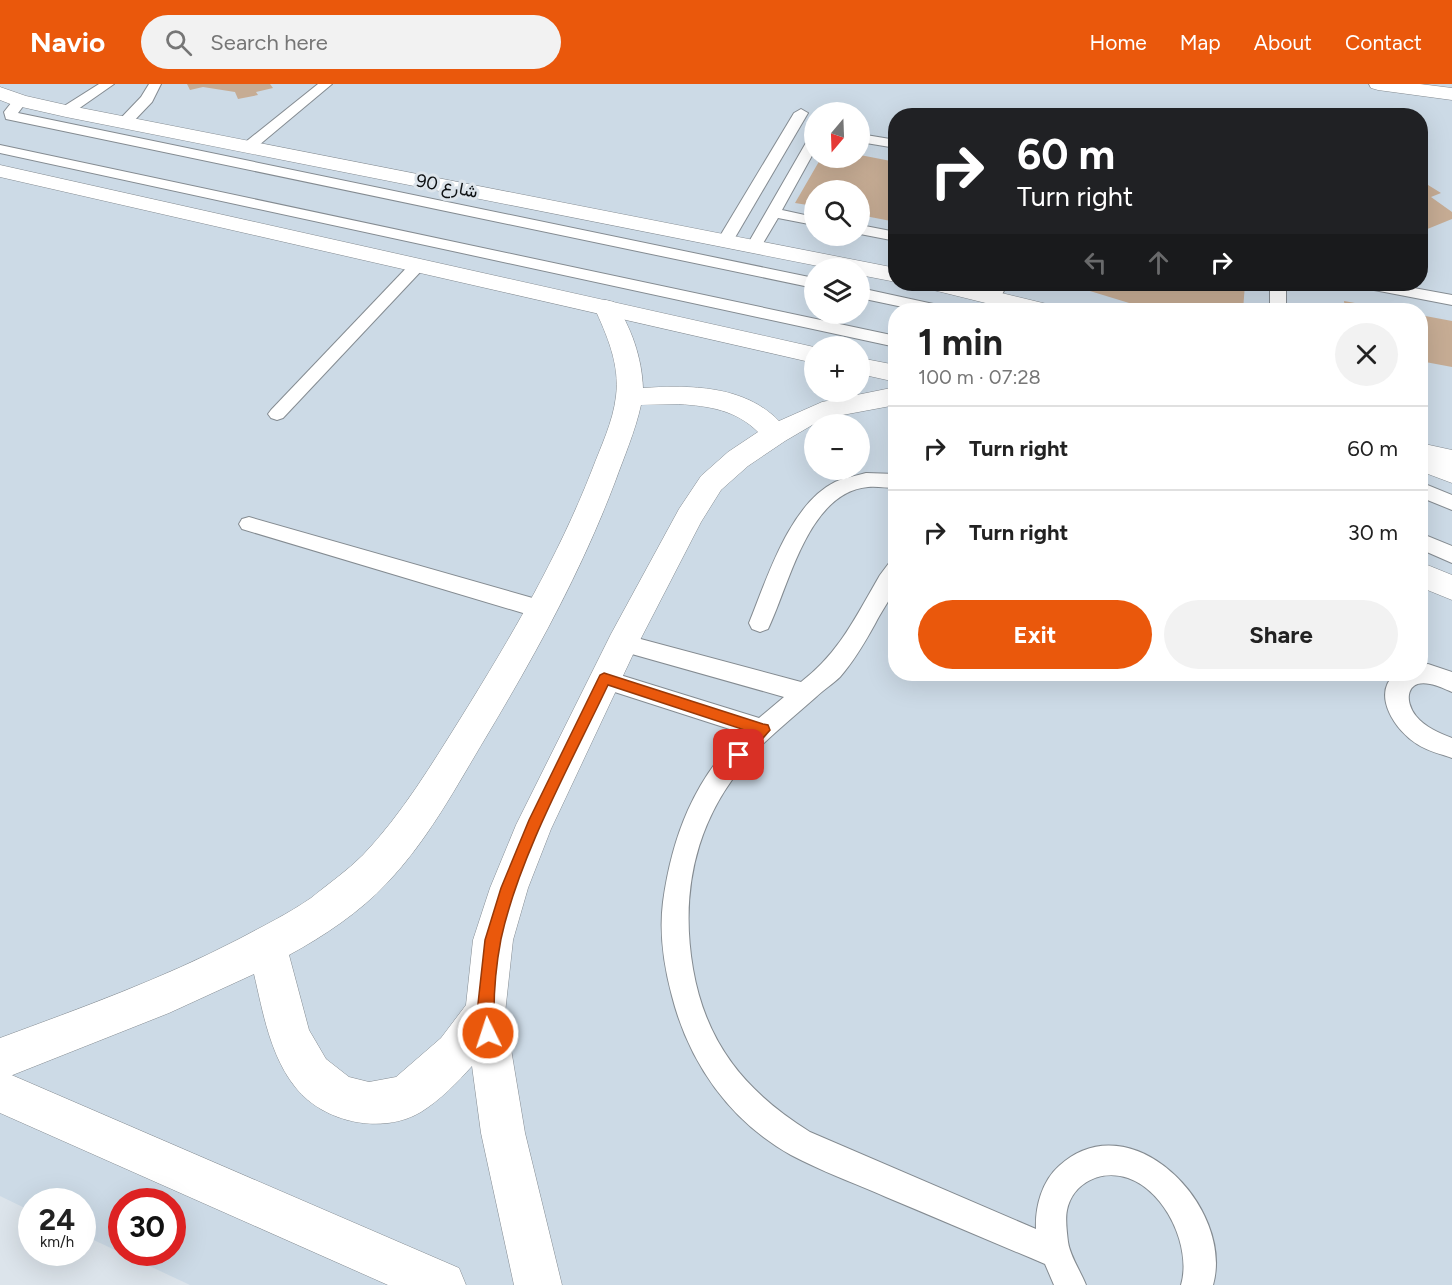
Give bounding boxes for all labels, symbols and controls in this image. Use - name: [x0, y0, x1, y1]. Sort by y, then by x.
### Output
- search box: [141, 15, 561, 69]
- text: Navio: [30, 25, 105, 59]
- icon: search: [162, 26, 195, 59]
- text: Search here: [210, 29, 328, 56]
- text: Home: [1090, 30, 1147, 55]
- text: Map: [1180, 30, 1221, 55]
- text: About: [1254, 30, 1312, 55]
- text: Contact: [1345, 30, 1422, 55]
- north arrow: [804, 102, 870, 168]
- map controls: [804, 102, 870, 480]
- text: 60 m: [1017, 129, 1115, 180]
- icon: right: [918, 132, 996, 210]
- street label: شارع 90: [414, 169, 480, 204]
- button: search: [804, 180, 870, 246]
- text: Turn right: [1017, 180, 1133, 213]
- icon: left: [1079, 246, 1112, 279]
- icon: ahead: [1142, 246, 1175, 279]
- icon: right: [1205, 246, 1238, 279]
- button: layers: [804, 258, 870, 324]
- text: 1 min: [918, 321, 1003, 364]
- button: close: [1335, 323, 1398, 386]
- button: +: [804, 336, 870, 402]
- text: 100 m · 07:28: [918, 365, 1041, 389]
- button: −: [804, 414, 870, 480]
- icon: right: [918, 432, 951, 465]
- text: Turn right: [969, 435, 1068, 462]
- text: 60 m: [1347, 435, 1398, 462]
- icon: right: [918, 516, 951, 549]
- text: Turn right: [969, 519, 1068, 546]
- text: 30 m: [1348, 519, 1398, 546]
- button: Exit: [918, 600, 1152, 669]
- button: Share: [1164, 600, 1398, 669]
- pin: [713, 729, 764, 780]
- icon: arrive: [722, 738, 755, 771]
- position arrow: [456, 1001, 520, 1065]
- speed limit sign: 30: [108, 1188, 186, 1266]
- text: 24: [39, 1201, 75, 1238]
- text: km/h: [40, 1233, 74, 1251]

